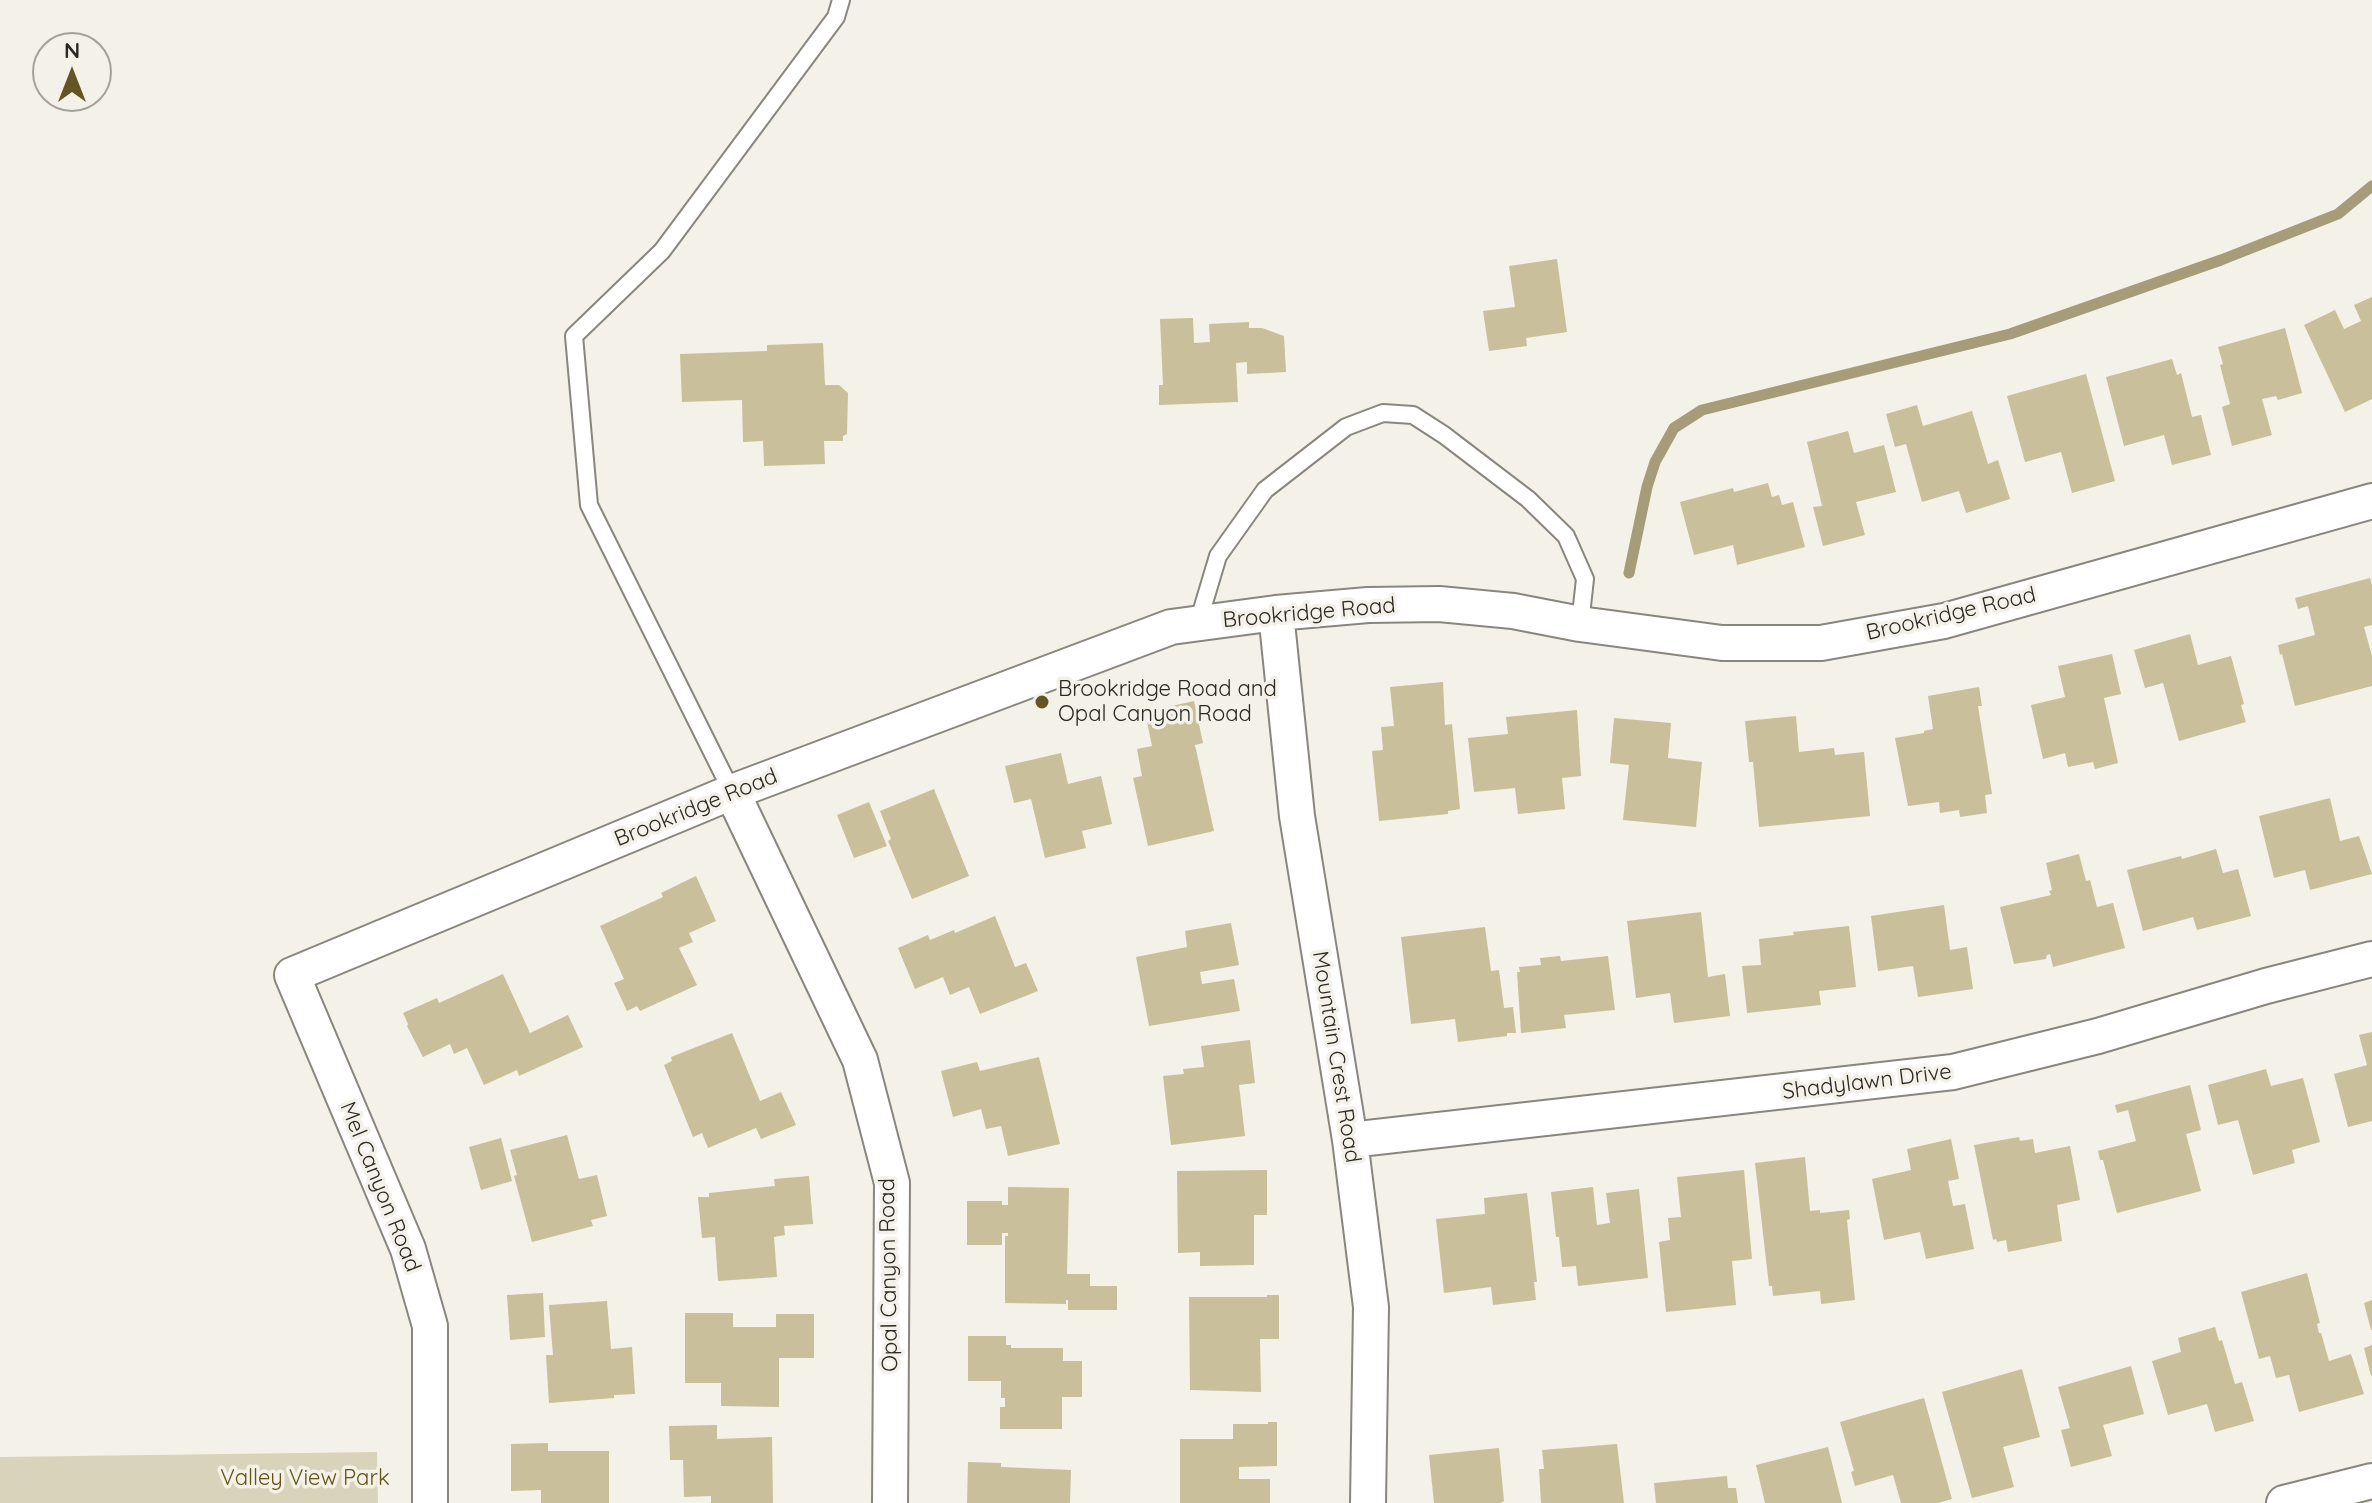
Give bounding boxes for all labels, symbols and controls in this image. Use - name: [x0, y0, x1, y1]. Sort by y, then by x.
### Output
- north arrow: [32, 32, 112, 112]
- text: N: [64, 36, 80, 64]
- street label: Brookridge Road: [1864, 582, 2038, 646]
- street label: Brookridge Road: [1221, 592, 1397, 634]
- place label: Brookridge Road and Opal Canyon Road: [1058, 676, 1277, 728]
- marker: Brookridge Road and Opal Canyon Road: [1033, 693, 1051, 711]
- street label: Brookridge Road: [611, 763, 781, 853]
- street label: Mountain Crest Road: [1306, 949, 1366, 1165]
- street label: Shadylawn Drive: [1781, 1059, 1953, 1105]
- street label: Mel Canyon Road: [334, 1098, 426, 1276]
- street label: Opal Canyon Road: [874, 1178, 904, 1372]
- park label: Valley View Park: [220, 1465, 390, 1491]

